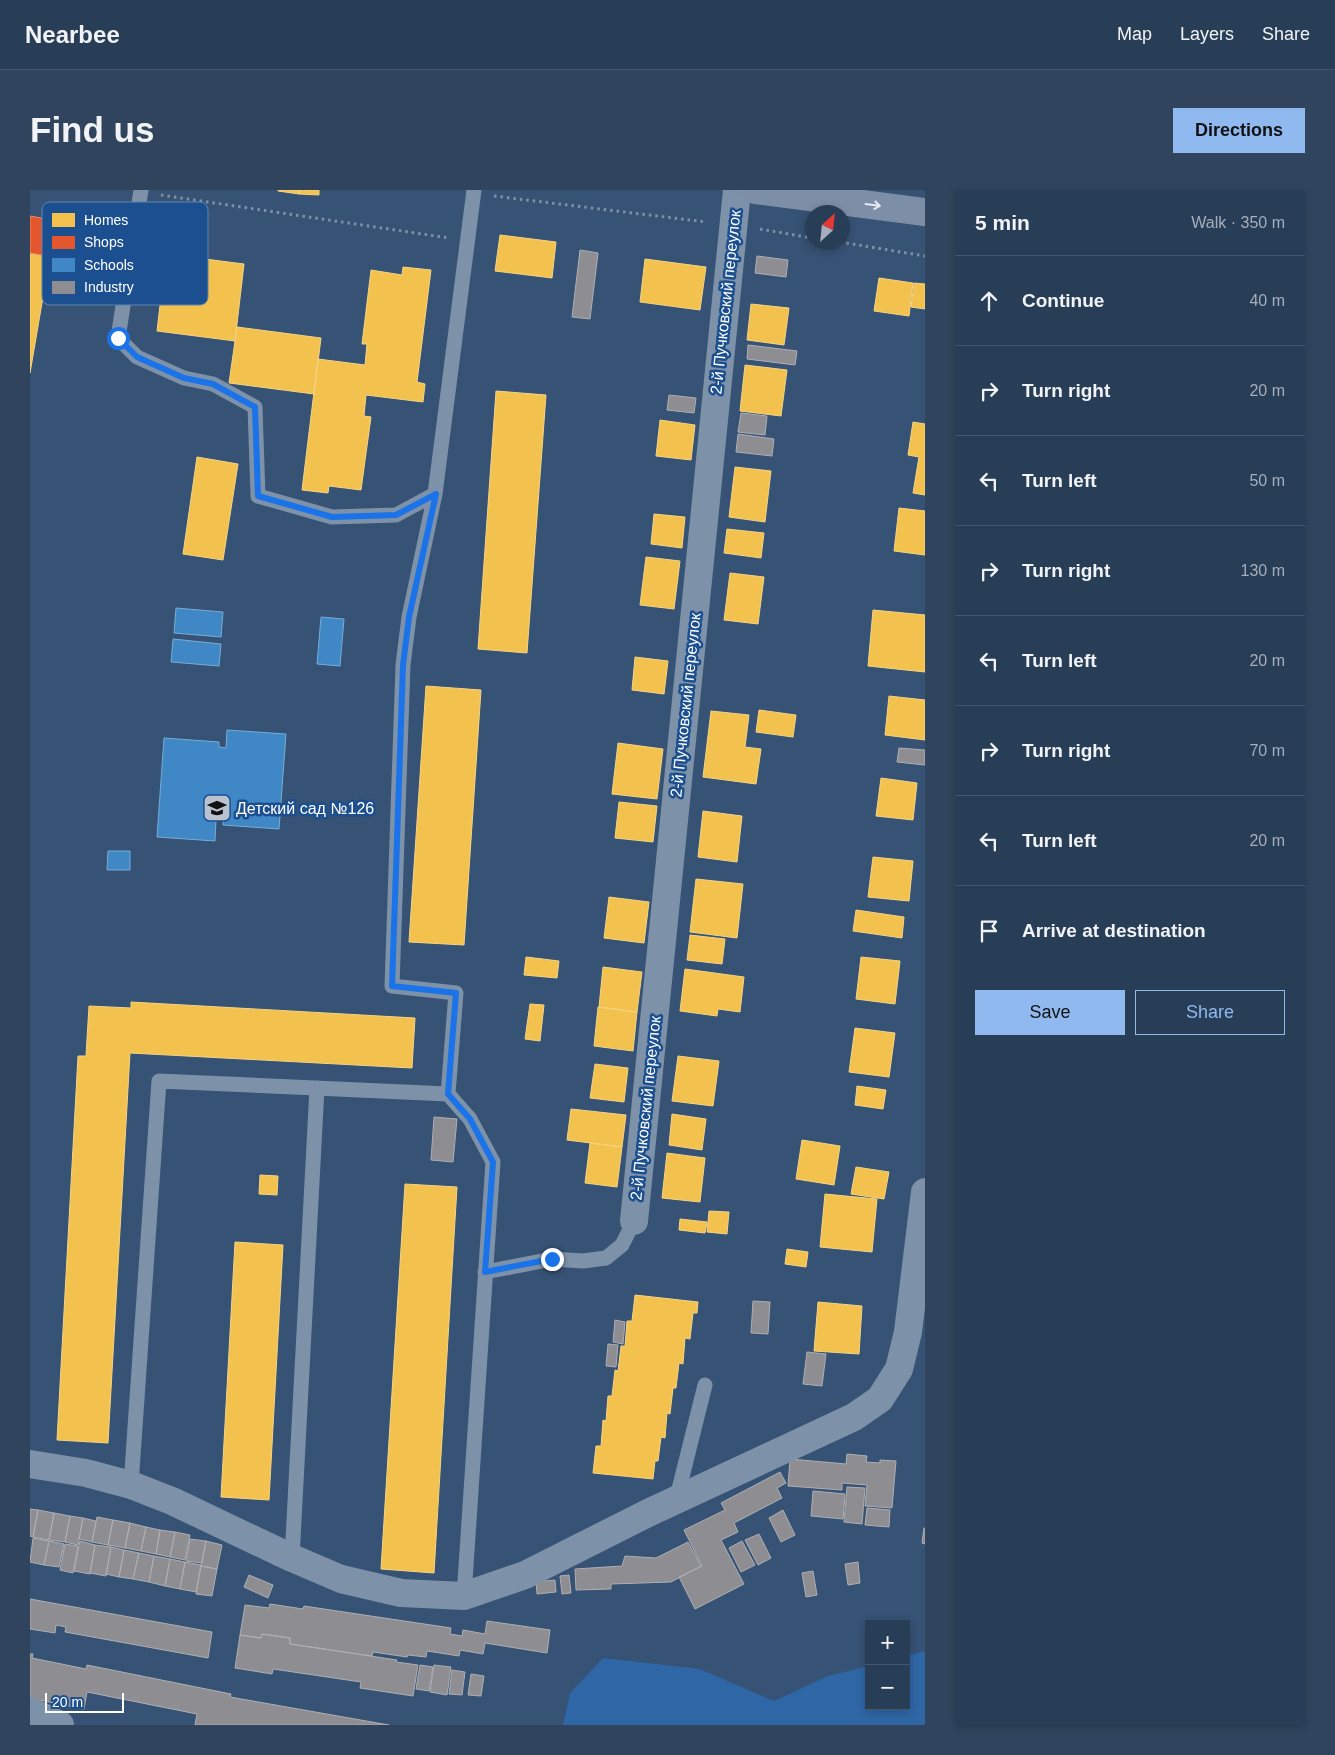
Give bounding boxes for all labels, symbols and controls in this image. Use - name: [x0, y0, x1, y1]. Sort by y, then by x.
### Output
- text: Nearbee: [25, 21, 120, 48]
- text: Map: [1117, 24, 1152, 44]
- text: Layers: [1180, 24, 1234, 44]
- text: Share: [1262, 24, 1310, 44]
- button: Directions: [1173, 108, 1305, 153]
- text: Find us: [30, 110, 154, 149]
- one-way arrow: [865, 200, 881, 210]
- legend: [42, 202, 208, 305]
- north arrow: [805, 205, 850, 250]
- street label: 2-й Пучковский переулок: [707, 208, 744, 395]
- text: 5 min: [975, 211, 1030, 234]
- text: Homes: [84, 212, 128, 228]
- text: Walk · 350 m: [1191, 214, 1285, 231]
- text: Shops: [84, 234, 124, 250]
- text: Schools: [84, 257, 134, 273]
- text: Industry: [84, 279, 134, 295]
- icon: ahead: [975, 287, 1003, 315]
- text: Continue: [1022, 290, 1104, 311]
- text: 40 m: [1249, 292, 1285, 309]
- route start: [107, 327, 130, 350]
- icon: right: [975, 377, 1003, 405]
- text: Turn right: [1022, 380, 1110, 401]
- text: 20 m: [1249, 382, 1285, 399]
- icon: left: [975, 467, 1003, 495]
- text: Turn left: [1022, 470, 1097, 491]
- text: 50 m: [1249, 472, 1285, 489]
- icon: right: [975, 557, 1003, 585]
- text: Turn right: [1022, 560, 1110, 581]
- text: 130 m: [1241, 562, 1285, 579]
- street label: 2-й Пучковский переулок: [667, 611, 704, 798]
- icon: left: [975, 647, 1003, 675]
- text: Turn left: [1022, 650, 1097, 671]
- text: 20 m: [1249, 652, 1285, 669]
- icon: right: [975, 737, 1003, 765]
- text: Turn right: [1022, 740, 1110, 761]
- text: 70 m: [1249, 742, 1285, 759]
- school or university icon: Детский сад №126: [202, 793, 232, 823]
- place label: Детский сад №126: [236, 800, 374, 817]
- icon: left: [975, 827, 1003, 855]
- text: Turn left: [1022, 830, 1097, 851]
- text: 20 m: [1249, 832, 1285, 849]
- icon: arrive: [975, 917, 1003, 945]
- text: Arrive at destination: [1022, 920, 1206, 941]
- button: Save: [975, 990, 1125, 1035]
- button: Share: [1135, 990, 1285, 1035]
- street label: 2-й Пучковский переулок: [627, 1014, 664, 1201]
- route end: [541, 1248, 564, 1271]
- map controls: [865, 1620, 910, 1710]
- button: +: [865, 1620, 910, 1665]
- button: −: [865, 1665, 910, 1710]
- scale bar: [45, 1690, 124, 1713]
- text: 20 m: [52, 1694, 83, 1710]

